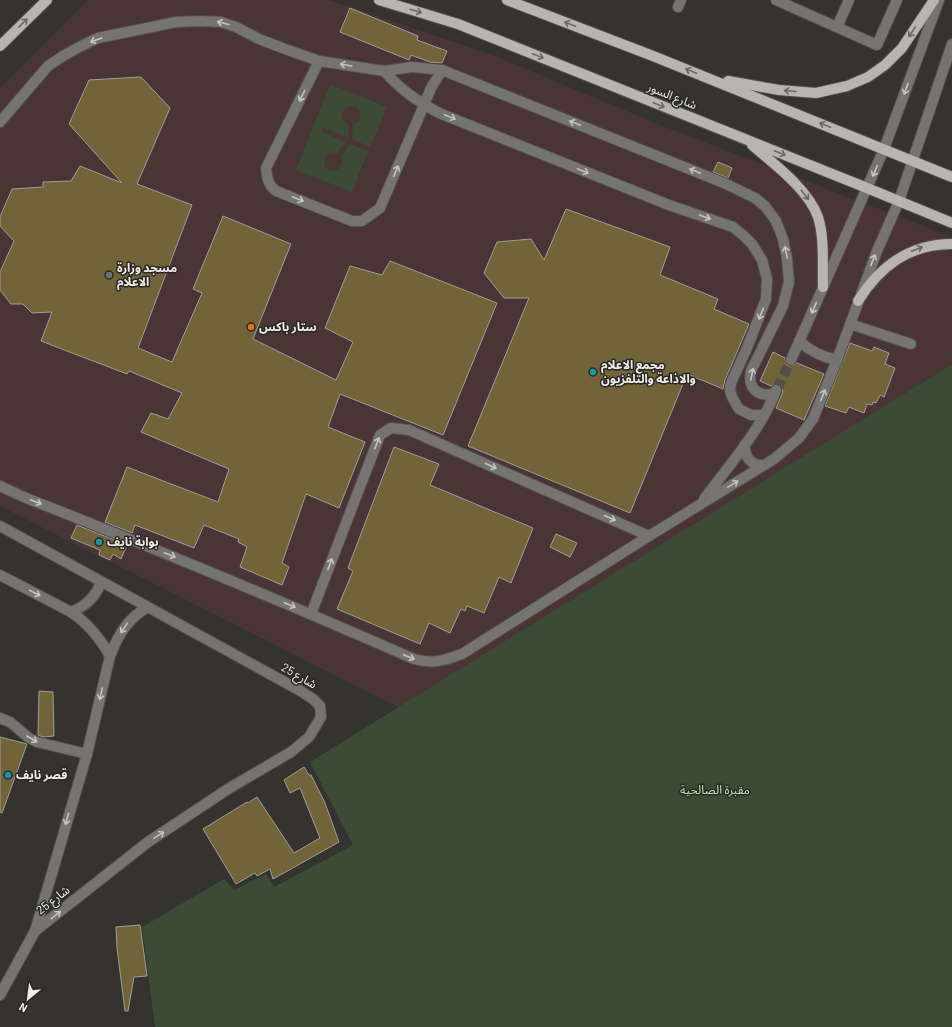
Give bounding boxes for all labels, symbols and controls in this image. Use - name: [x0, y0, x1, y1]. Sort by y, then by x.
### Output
- one-way arrow: [410, 8, 423, 15]
- one-way arrow: [18, 19, 28, 28]
- one-way arrow: [217, 19, 230, 27]
- one-way arrow: [565, 20, 577, 28]
- one-way arrow: [908, 27, 916, 38]
- one-way arrow: [89, 37, 102, 44]
- one-way arrow: [532, 53, 544, 61]
- one-way arrow: [340, 61, 353, 69]
- one-way arrow: [686, 67, 698, 75]
- street label: شارع السور: [644, 78, 699, 114]
- one-way arrow: [901, 83, 909, 95]
- one-way arrow: [784, 88, 797, 95]
- one-way arrow: [298, 89, 305, 101]
- one-way arrow: [652, 101, 664, 109]
- one-way arrow: [443, 114, 455, 122]
- one-way arrow: [569, 119, 581, 126]
- one-way arrow: [819, 120, 831, 128]
- one-way arrow: [773, 150, 785, 158]
- one-way arrow: [870, 164, 878, 176]
- one-way arrow: [392, 166, 400, 178]
- one-way arrow: [577, 167, 589, 175]
- one-way arrow: [690, 167, 702, 175]
- one-way arrow: [800, 190, 809, 201]
- one-way arrow: [291, 196, 303, 204]
- one-way arrow: [698, 214, 710, 222]
- one-way arrow: [911, 245, 923, 253]
- one-way arrow: [781, 246, 789, 259]
- one-way arrow: [870, 255, 878, 267]
- place label: مسجد وزارة الاعلام: [117, 260, 177, 291]
- marker: مسجد وزارة الاعلام: [104, 270, 114, 280]
- one-way arrow: [809, 302, 817, 314]
- one-way arrow: [756, 308, 764, 320]
- place label: ستار باكس: [259, 319, 317, 334]
- marker: ستار باكس: [246, 322, 256, 332]
- place label: مجمع الاعلام والاذاعة والتلفزيون: [601, 357, 696, 386]
- marker: مجمع الاعلام والاذاعة والتلفزيون: [588, 367, 598, 377]
- one-way arrow: [748, 368, 756, 381]
- one-way arrow: [820, 390, 828, 402]
- one-way arrow: [374, 438, 382, 450]
- one-way arrow: [485, 463, 497, 470]
- one-way arrow: [727, 480, 739, 488]
- one-way arrow: [29, 498, 41, 506]
- one-way arrow: [604, 515, 616, 523]
- place label: بوابة نايف: [107, 534, 159, 549]
- marker: بوابة نايف: [94, 537, 104, 547]
- one-way arrow: [163, 552, 175, 559]
- one-way arrow: [327, 559, 335, 571]
- one-way arrow: [28, 589, 40, 597]
- one-way arrow: [283, 602, 295, 609]
- one-way arrow: [120, 622, 128, 633]
- one-way arrow: [402, 654, 414, 661]
- street label: شارع 25: [278, 659, 320, 693]
- one-way arrow: [97, 687, 105, 700]
- one-way arrow: [26, 736, 38, 744]
- place label: قصر نايف: [16, 767, 67, 782]
- marker: قصر نايف: [3, 770, 13, 780]
- park label: مقبرة الصالحية: [680, 782, 750, 797]
- one-way arrow: [63, 812, 70, 825]
- one-way arrow: [153, 831, 164, 839]
- street label: شارع 25: [33, 882, 74, 919]
- one-way arrow: [50, 910, 61, 919]
- north arrow: [8, 979, 48, 1019]
- text: N: [17, 1001, 29, 1016]

